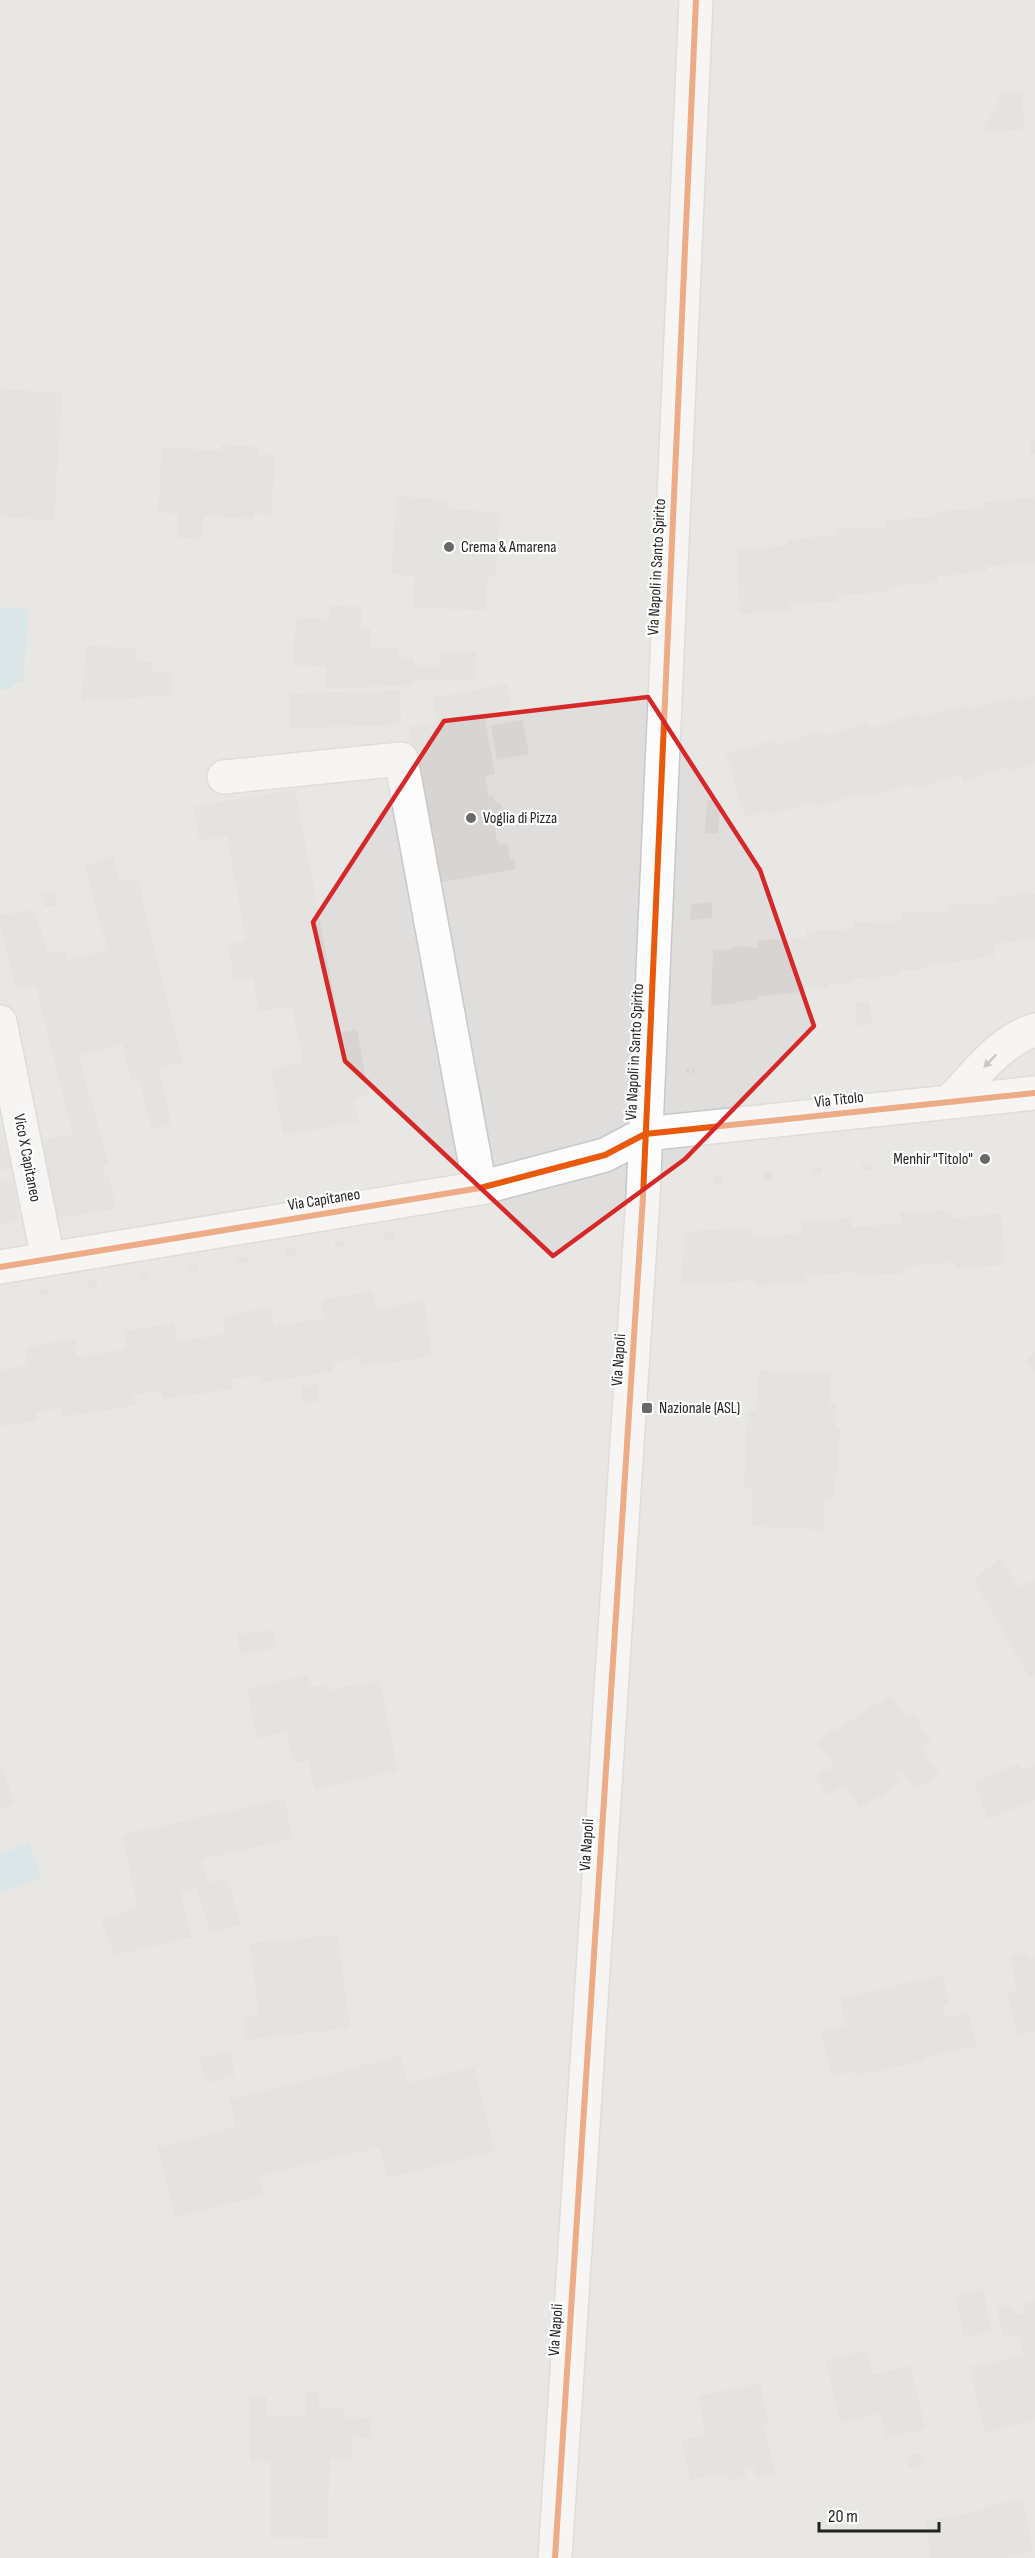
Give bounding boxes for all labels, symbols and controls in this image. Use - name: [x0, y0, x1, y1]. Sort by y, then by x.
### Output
- street label: Via Napoli in Santo Spirito: [644, 498, 670, 636]
- place label: Crema & Amarena: [461, 538, 556, 557]
- marker: Crema & Amarena: [442, 540, 456, 554]
- place label: Voglia di Pizza: [483, 809, 557, 828]
- marker: Voglia di Pizza: [464, 811, 478, 825]
- street label: Via Napoli in Santo Spirito: [622, 983, 648, 1121]
- one-way arrow: [983, 1054, 997, 1068]
- street label: Via Titolo: [813, 1088, 865, 1112]
- street label: Vico X Capitaneo: [9, 1112, 45, 1204]
- place label: Menhir "Titolo": [893, 1150, 973, 1169]
- marker: Menhir "Titolo": [978, 1152, 992, 1166]
- street label: Via Capitaneo: [286, 1185, 362, 1215]
- street label: Via Napoli: [608, 1333, 630, 1387]
- place label: Nazionale (ASL): [659, 1399, 740, 1418]
- marker: Nazionale (ASL): [640, 1401, 654, 1415]
- street label: Via Napoli: [576, 1818, 598, 1872]
- street label: Via Napoli: [545, 2303, 567, 2357]
- scale bar: [819, 2495, 939, 2533]
- text: 20 m: [828, 2506, 858, 2527]

